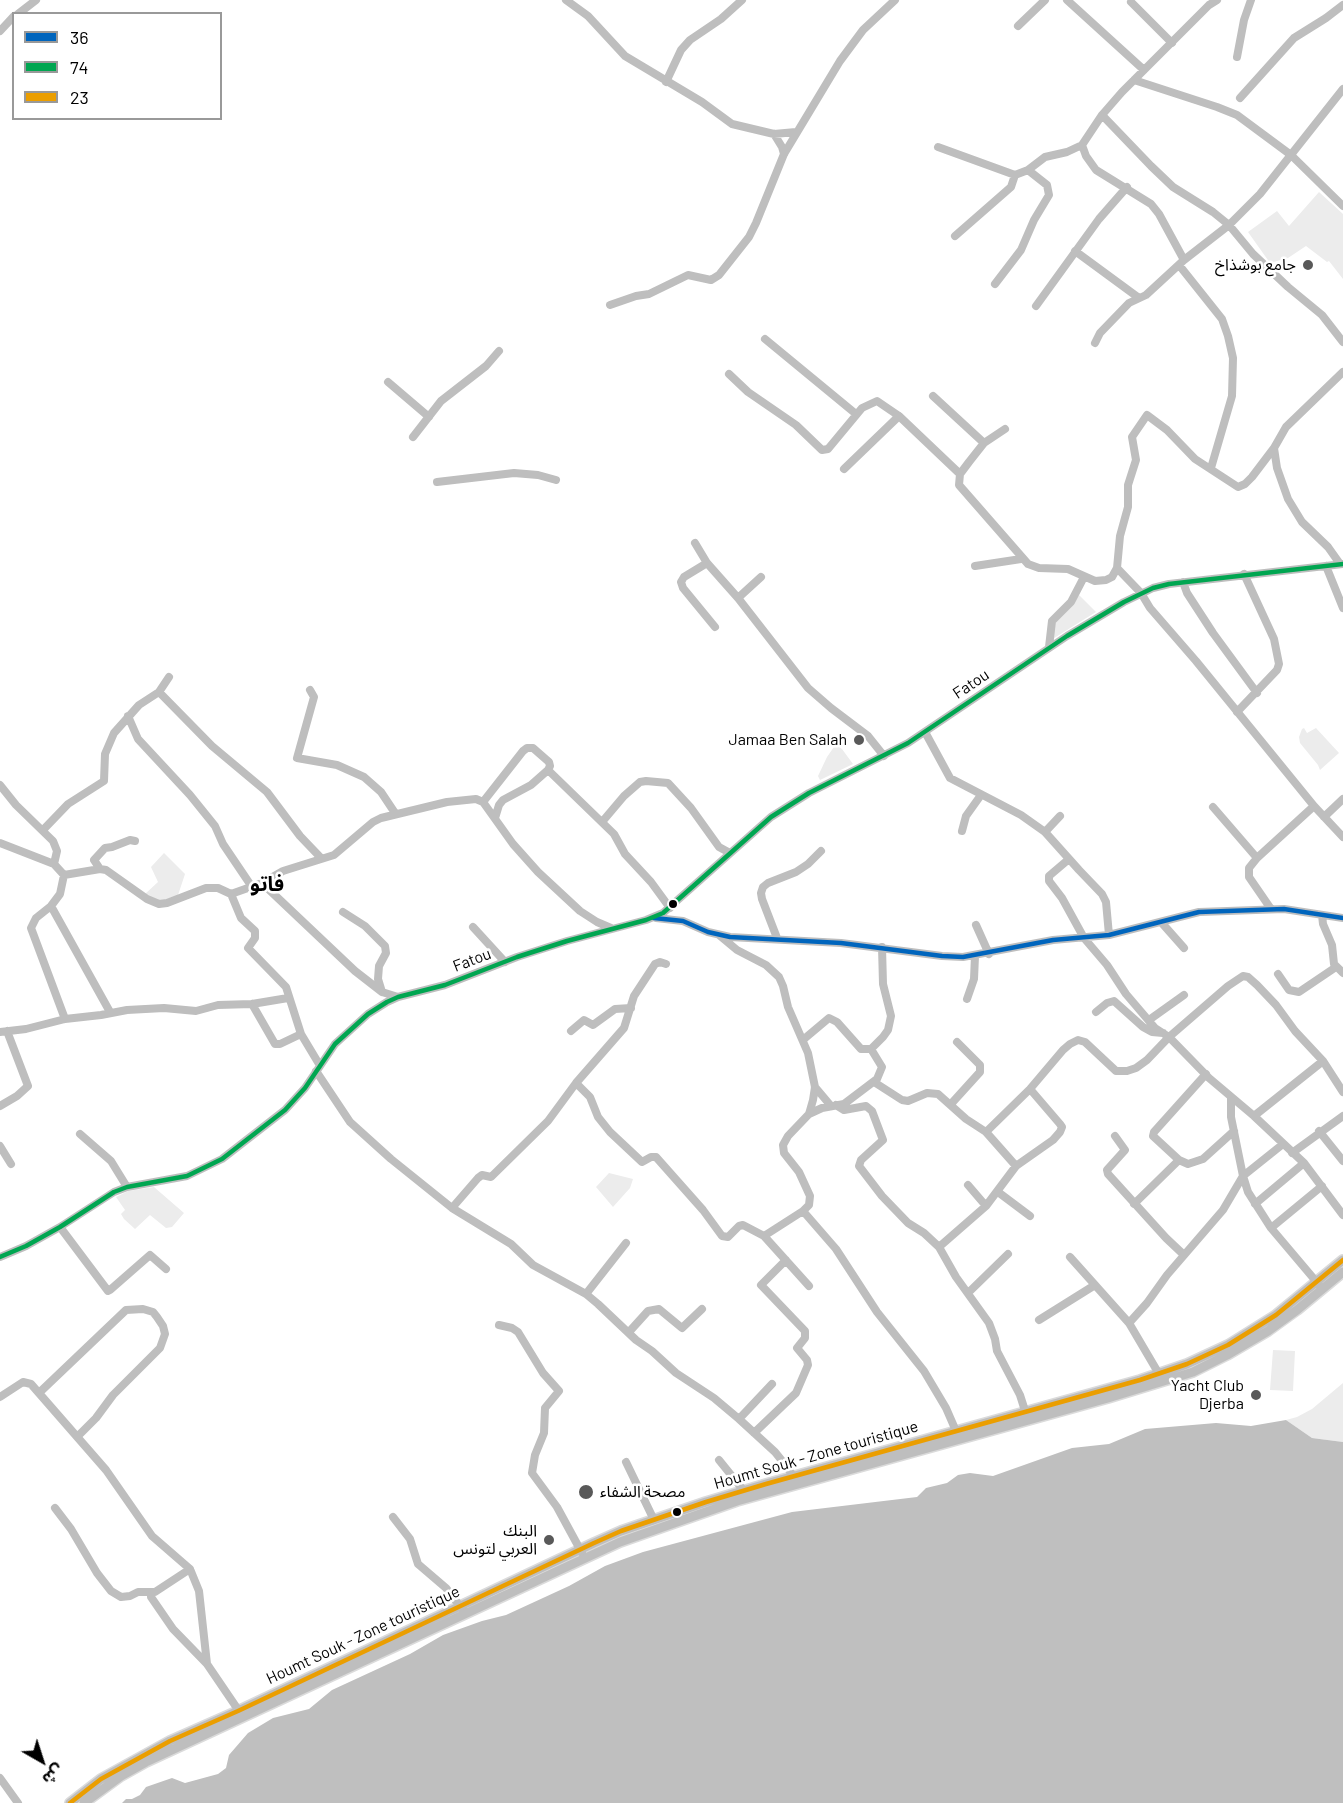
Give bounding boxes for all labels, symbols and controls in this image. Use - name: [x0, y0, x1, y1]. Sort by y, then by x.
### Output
- legend: [12, 12, 222, 120]
- text: 36: [70, 26, 89, 48]
- text: 74: [70, 56, 88, 78]
- text: 23: [70, 86, 89, 108]
- place label: جامع بوشذاخ: [1215, 255, 1296, 275]
- marker: جامع بوشذاخ: [1301, 258, 1315, 272]
- street label: Fatou: [949, 665, 993, 703]
- place label: Jamaa Ben Salah: [728, 730, 847, 750]
- marker: Jamaa Ben Salah: [852, 733, 866, 747]
- district label: فاتو: [250, 872, 284, 896]
- unlabelled marker: [667, 898, 679, 910]
- street label: Fatou: [450, 944, 494, 976]
- place label: Yacht Club Djerba: [1171, 1376, 1244, 1414]
- marker: Yacht Club Djerba: [1249, 1388, 1263, 1402]
- street label: Houmt Souk - Zone touristique: [712, 1417, 920, 1493]
- place label: مصحة الشفاء: [600, 1482, 685, 1502]
- marker: مصحة الشفاء: [577, 1483, 595, 1501]
- unlabelled marker: [671, 1506, 683, 1518]
- place label: البنك العربي لتونس: [453, 1521, 537, 1559]
- marker: البنك العربي لتونس: [542, 1533, 556, 1547]
- street label: Houmt Souk - Zone touristique: [263, 1582, 463, 1688]
- north arrow: [12, 1731, 72, 1791]
- text: ش: [39, 1761, 68, 1790]

